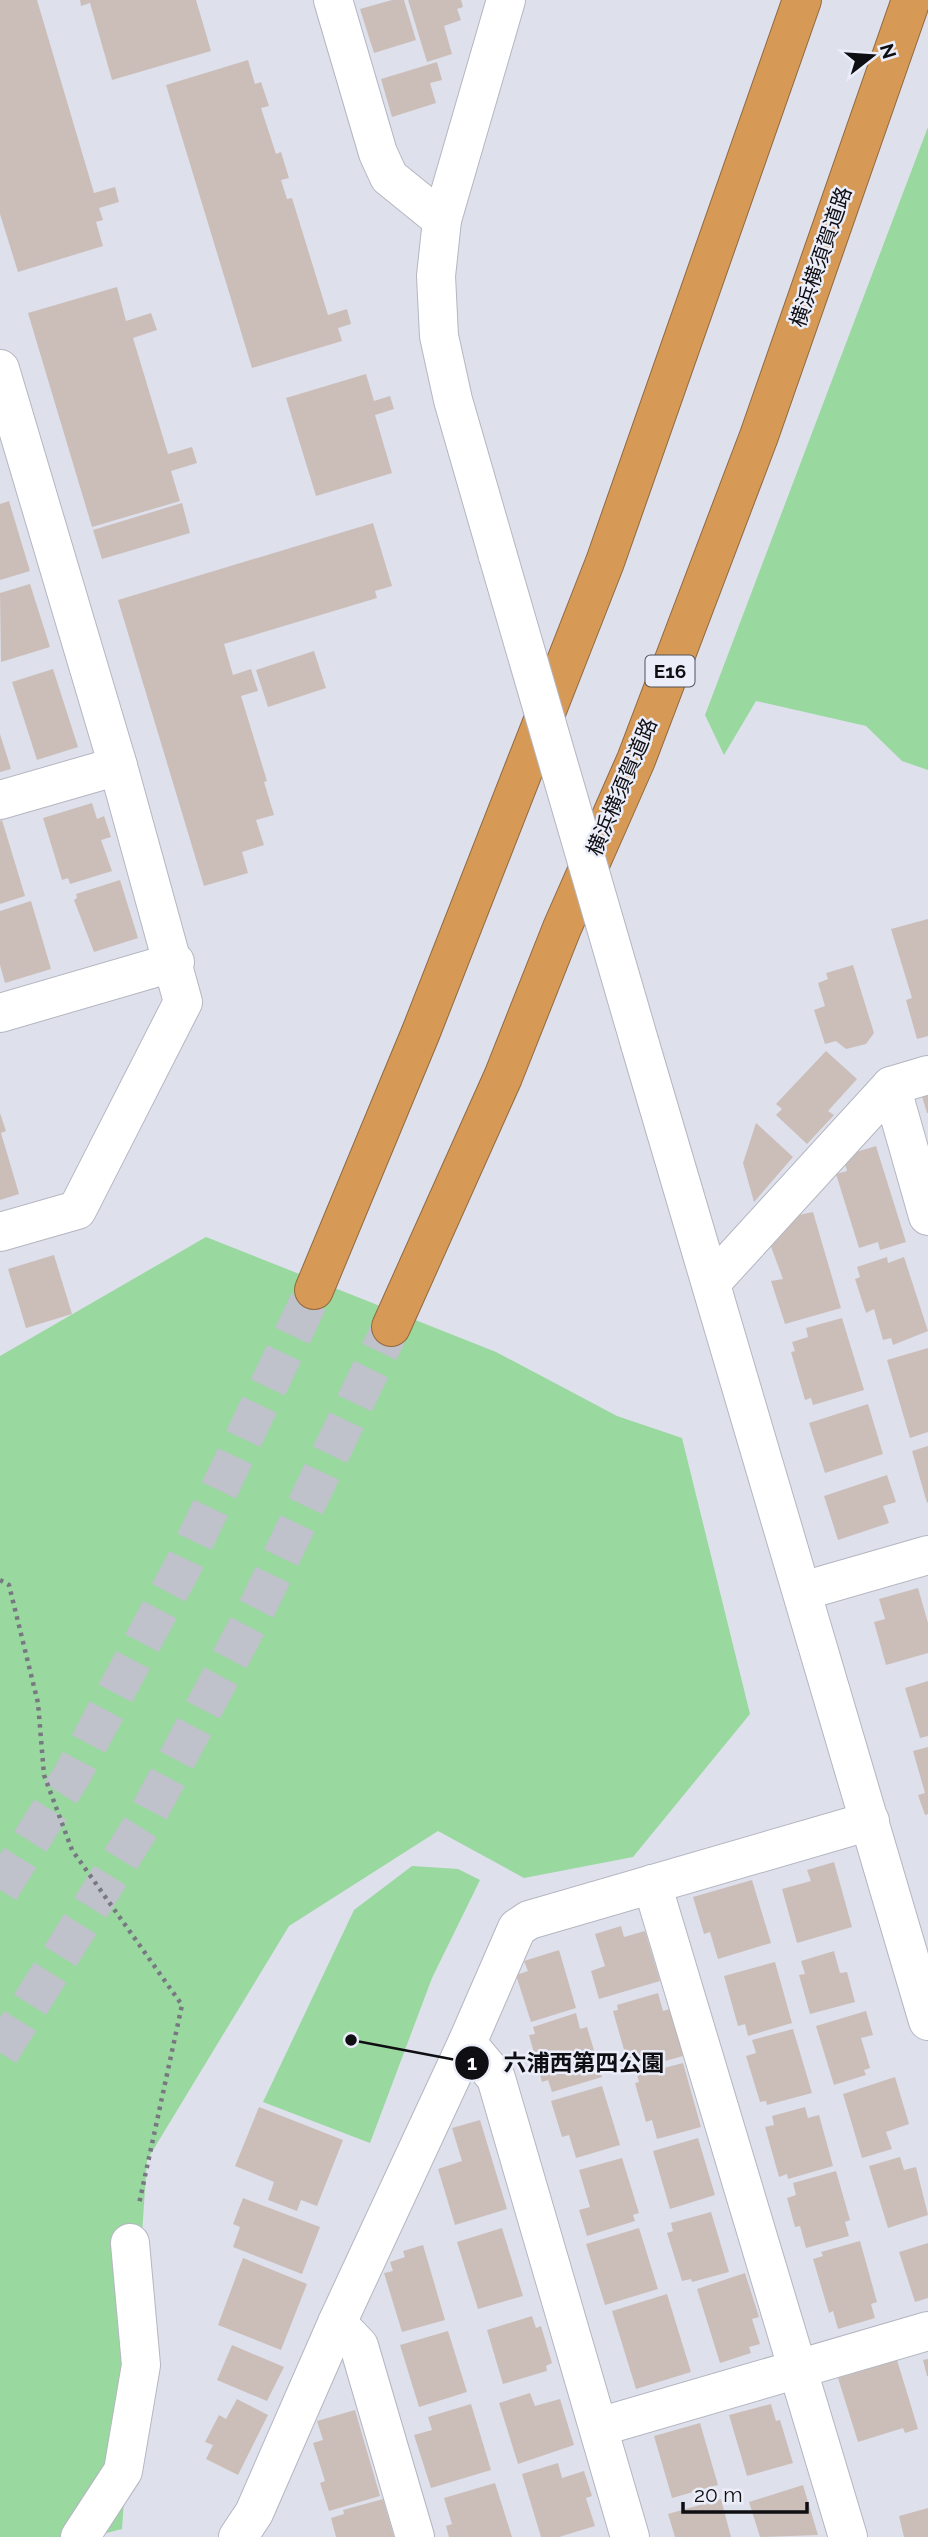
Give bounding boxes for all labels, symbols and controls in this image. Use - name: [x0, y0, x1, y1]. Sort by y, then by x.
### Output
- north arrow: [837, 21, 907, 91]
- text: N: [876, 41, 901, 61]
- street label: 横浜横須賀道路: [785, 183, 856, 330]
- road number: E16: [646, 656, 694, 686]
- street label: 横浜横須賀道路: [581, 714, 662, 859]
- callout: 六浦西第四公園: [455, 2041, 679, 2085]
- text: 六浦西第四公園: [504, 2049, 665, 2076]
- text: 1: [467, 2050, 477, 2075]
- scale bar: [683, 2470, 807, 2514]
- text: 20 m: [694, 2482, 742, 2507]

